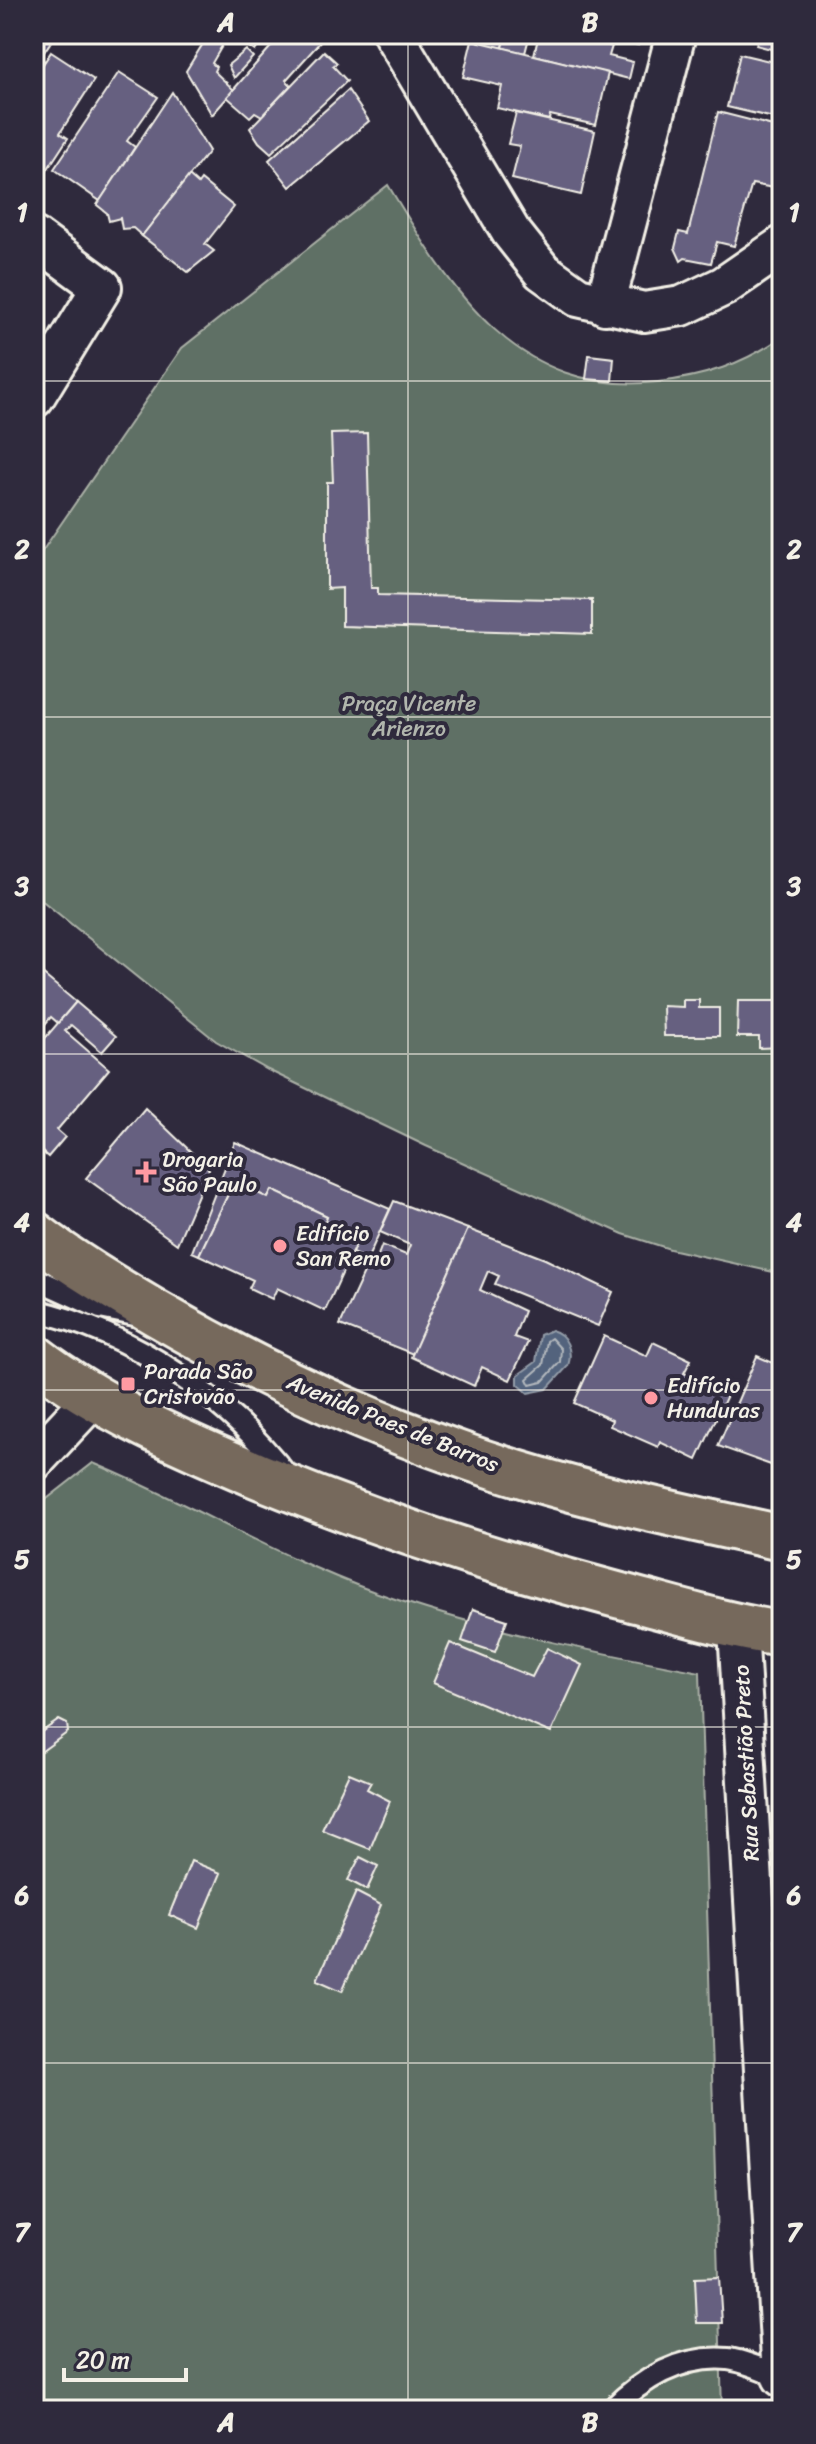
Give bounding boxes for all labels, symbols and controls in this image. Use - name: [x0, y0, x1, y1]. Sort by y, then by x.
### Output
- text: A: [216, 0, 235, 45]
- text: B: [582, 0, 599, 45]
- text: 1: [16, 189, 28, 235]
- text: 1: [788, 189, 800, 235]
- text: 2: [13, 526, 30, 572]
- text: 2: [785, 526, 802, 572]
- park label: Praça Vicente Arienzo: [342, 684, 476, 748]
- text: 3: [14, 863, 30, 909]
- text: 3: [786, 863, 802, 909]
- place label: Drogaria São Paulo: [162, 1140, 257, 1204]
- marker: Drogaria São Paulo: [137, 1163, 155, 1181]
- text: 4: [14, 1199, 30, 1245]
- text: 4: [786, 1199, 802, 1245]
- place label: Edifício San Remo: [296, 1214, 391, 1278]
- marker: Edifício San Remo: [271, 1237, 289, 1255]
- place label: Parada São Cristovão: [144, 1352, 253, 1416]
- street label: Avenida Paes de Barros: [280, 1362, 506, 1484]
- place label: Edifício Hunduras: [667, 1366, 761, 1430]
- marker: Parada São Cristovão: [119, 1375, 137, 1393]
- marker: Edifício Hunduras: [642, 1389, 660, 1407]
- text: 5: [14, 1536, 30, 1582]
- text: 5: [786, 1536, 802, 1582]
- street label: Rua Sebastião Preto: [721, 1664, 771, 1862]
- text: 6: [14, 1872, 30, 1918]
- text: 6: [786, 1872, 802, 1918]
- text: 7: [15, 2209, 32, 2255]
- text: 7: [787, 2209, 804, 2255]
- scale bar: [64, 2332, 186, 2382]
- text: 20 m: [76, 2339, 130, 2381]
- text: A: [216, 2399, 235, 2444]
- text: B: [582, 2399, 599, 2444]

